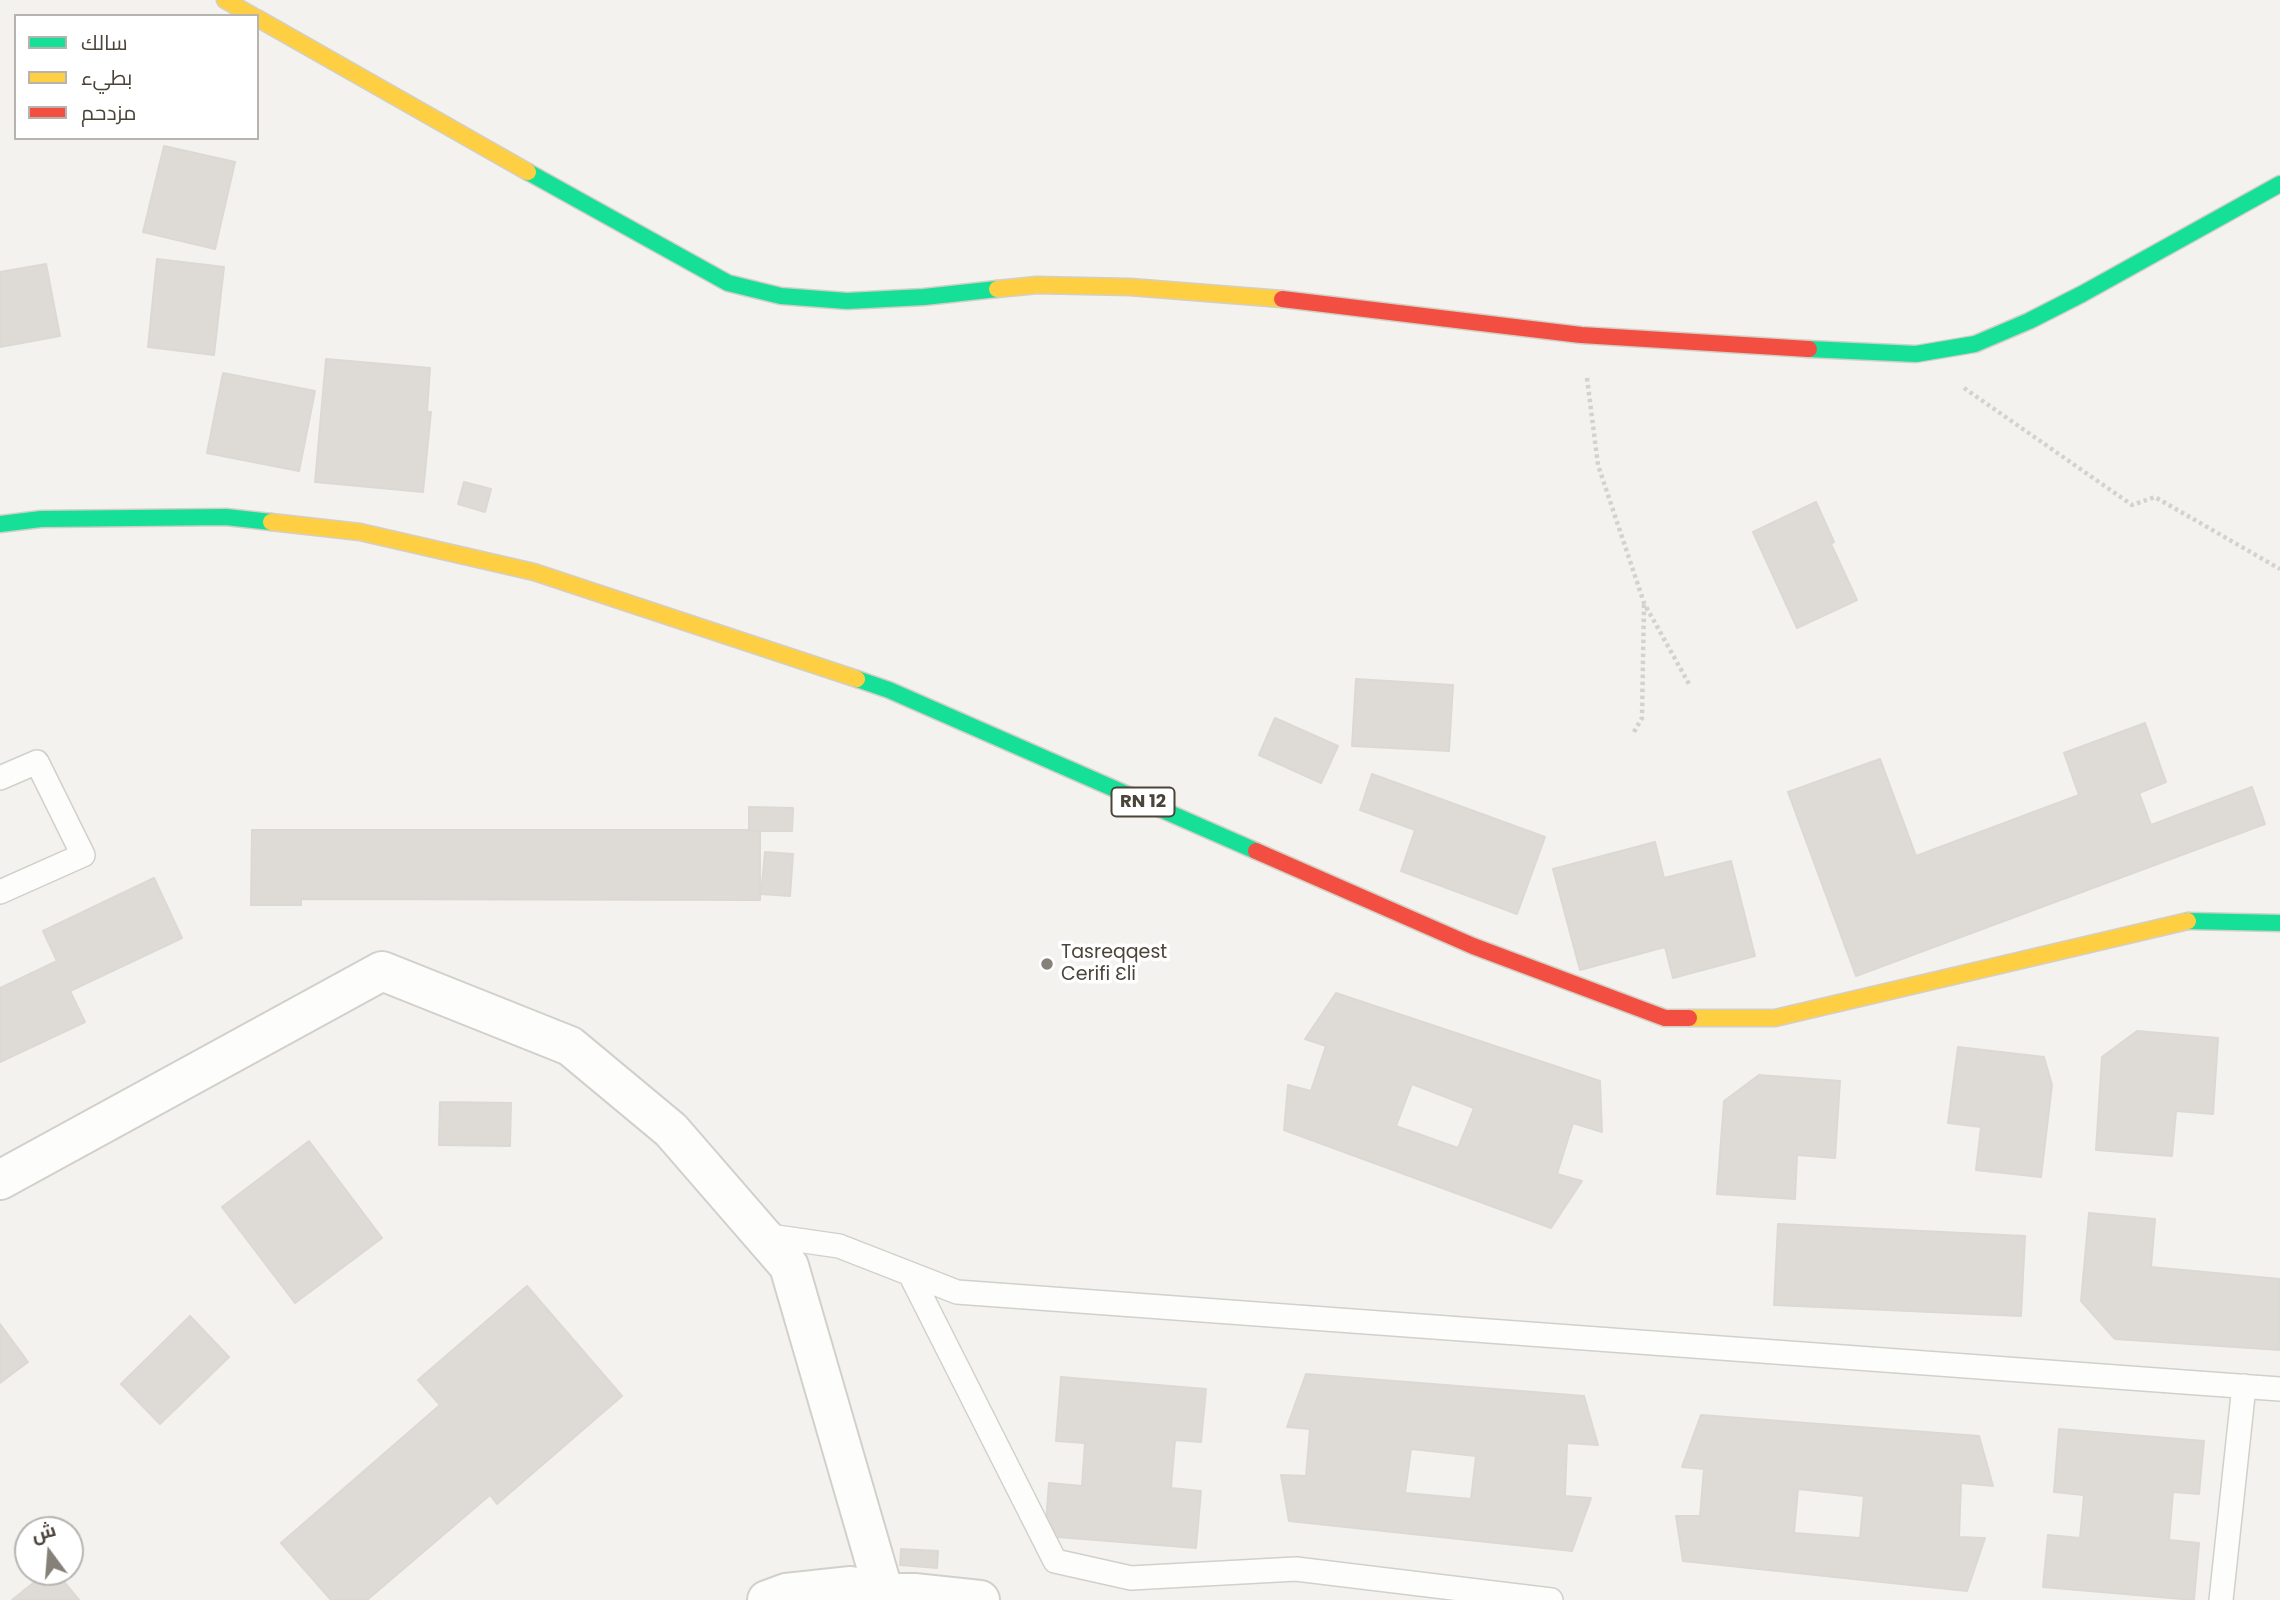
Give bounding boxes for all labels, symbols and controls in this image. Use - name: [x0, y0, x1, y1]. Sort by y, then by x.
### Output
- legend: [14, 14, 259, 140]
- text: سالك: [81, 28, 128, 57]
- text: بطيء: [81, 63, 132, 92]
- text: مزدحم: [81, 98, 136, 127]
- road number: RN 12: [1112, 788, 1174, 816]
- place label: Tasreqqest Cerifi Ɛli: [1061, 942, 1167, 986]
- marker: Tasreqqest Cerifi Ɛli: [1039, 956, 1055, 972]
- north arrow: [14, 1516, 84, 1586]
- text: ش: [28, 1516, 59, 1549]

